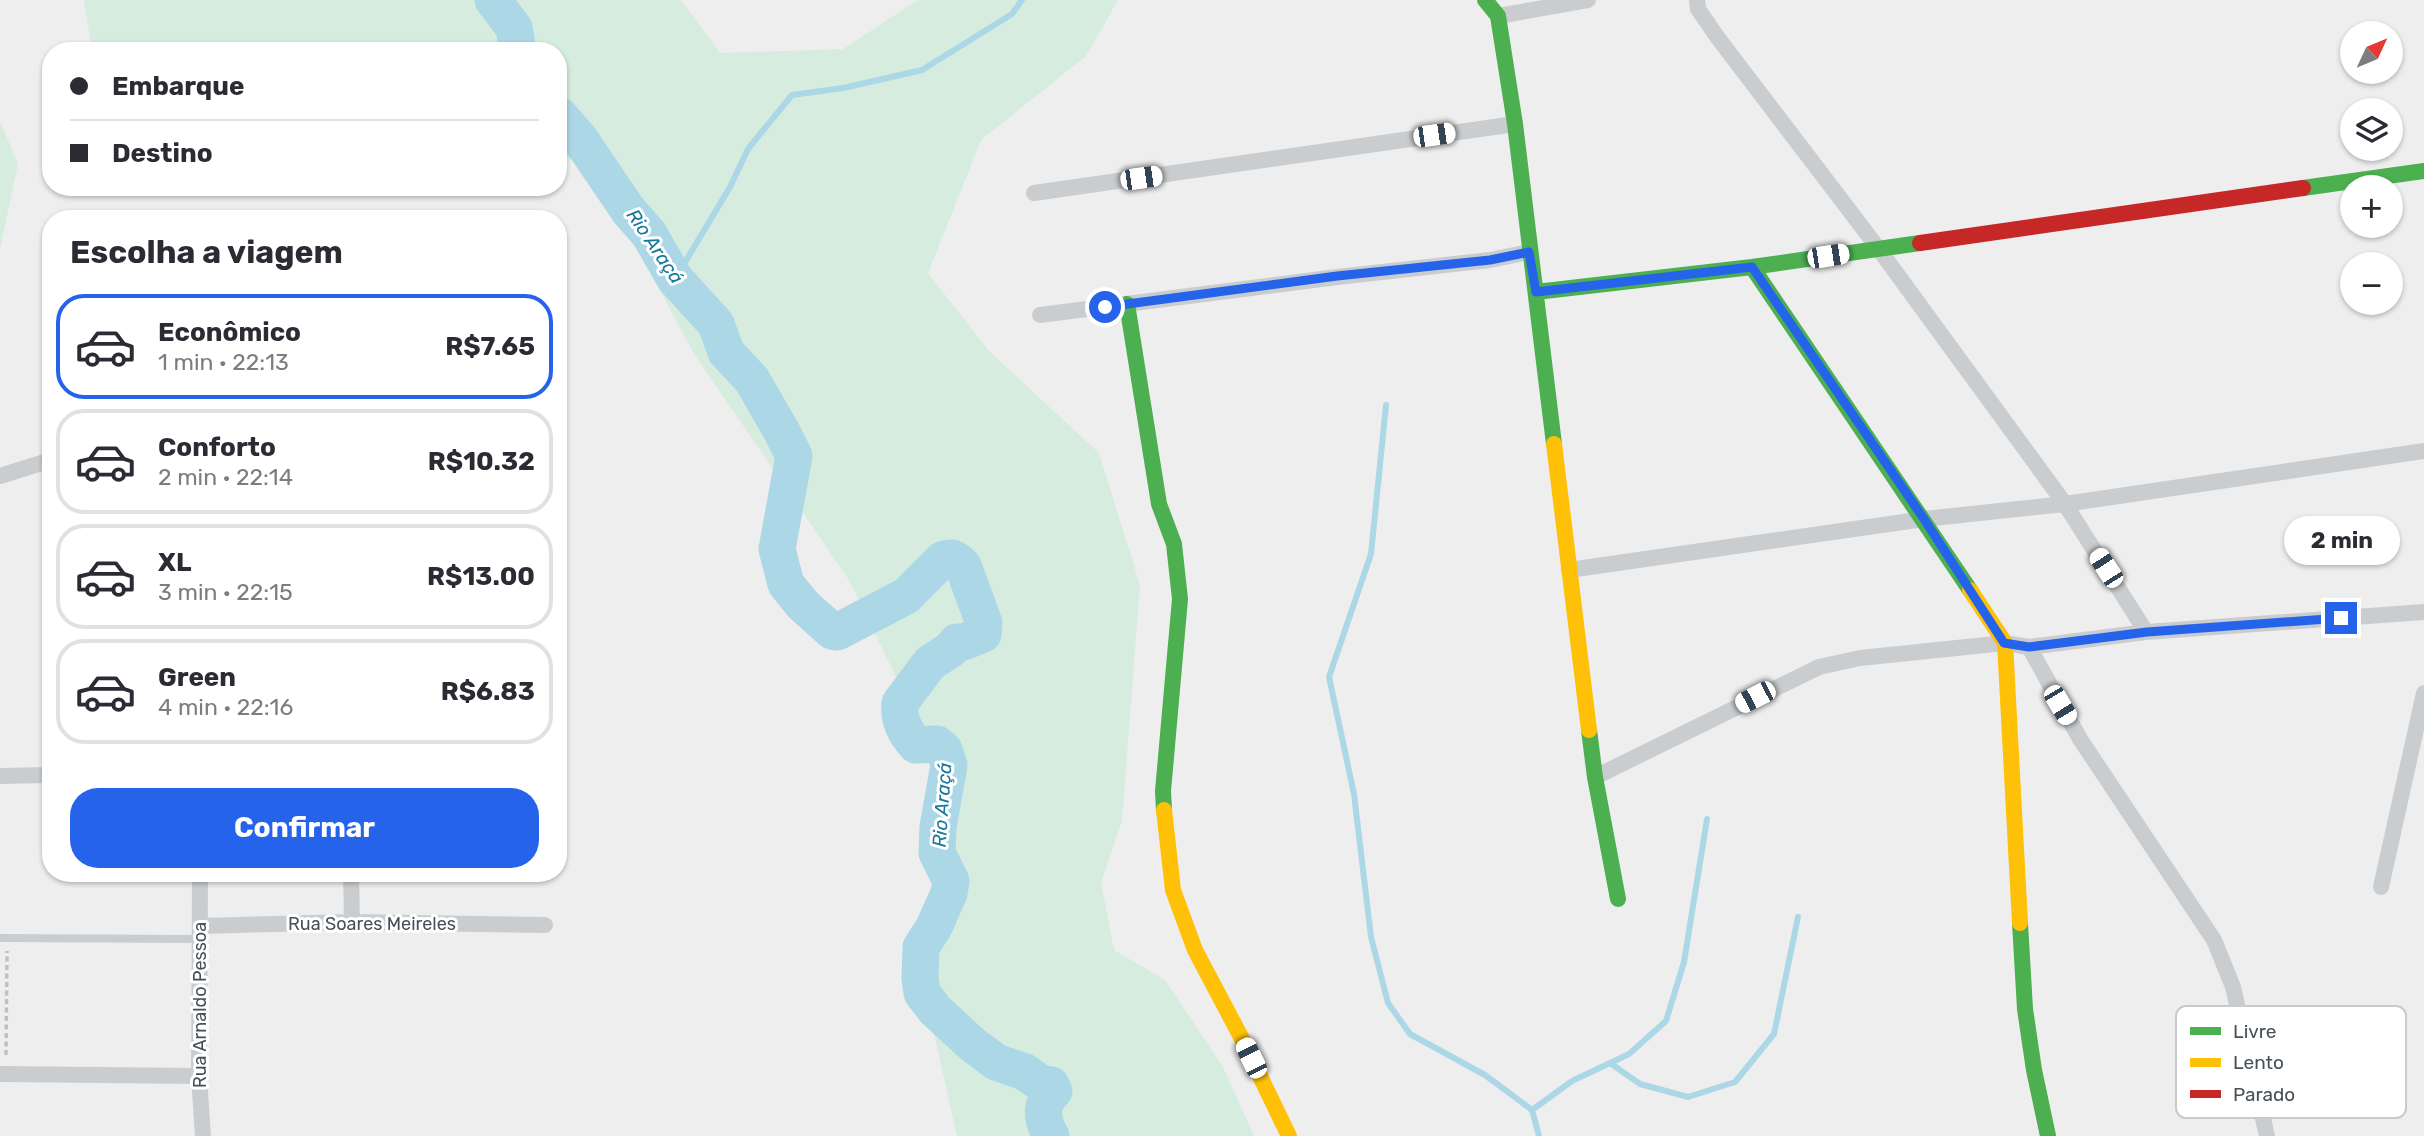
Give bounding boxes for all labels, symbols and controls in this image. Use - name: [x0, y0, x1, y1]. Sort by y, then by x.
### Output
- north arrow: [2340, 21, 2403, 84]
- map controls: [2340, 21, 2403, 315]
- text: Embarque: [112, 71, 244, 102]
- button: layers: [2340, 98, 2403, 161]
- car: [1412, 122, 1457, 148]
- text: Destino: [112, 138, 213, 169]
- car: [1119, 165, 1164, 191]
- button: +: [2340, 175, 2403, 238]
- water label: Rio Araçá: [622, 204, 688, 288]
- text: Escolha a viagem: [70, 233, 343, 271]
- car: [1806, 242, 1851, 270]
- button: −: [2340, 252, 2403, 315]
- route start: [1089, 291, 1121, 323]
- icon: car: [74, 315, 137, 378]
- text: Econômico: [158, 317, 301, 348]
- text: R$7.65: [445, 331, 535, 362]
- text: 1 min · 22:13: [158, 348, 289, 376]
- icon: car: [74, 430, 137, 493]
- text: Conforto: [158, 432, 276, 463]
- text: R$10.32: [428, 446, 535, 477]
- text: 2 min · 22:14: [158, 463, 293, 491]
- callout: 2 min: [2283, 516, 2399, 566]
- text: 2 min: [2311, 526, 2373, 554]
- icon: car: [74, 545, 137, 608]
- car: [2086, 545, 2127, 591]
- text: XL: [158, 547, 191, 578]
- text: R$13.00: [427, 561, 535, 592]
- text: 3 min · 22:15: [158, 578, 293, 606]
- route end: [2325, 602, 2357, 634]
- icon: car: [74, 660, 137, 723]
- text: Green: [158, 662, 236, 693]
- text: R$6.83: [441, 676, 535, 707]
- car: [1732, 678, 1779, 716]
- car: [2041, 682, 2080, 728]
- text: 4 min · 22:16: [158, 693, 293, 721]
- water label: Rio Araçá: [928, 762, 956, 848]
- button: Confirmar: [70, 788, 539, 868]
- street label: Rua Soares Meireles: [288, 913, 456, 935]
- street label: Rua Arnaldo Pessoa: [189, 922, 211, 1088]
- legend: [2176, 1006, 2406, 1118]
- text: Livre: [2233, 1020, 2277, 1043]
- car: [1233, 1035, 1270, 1081]
- text: Lento: [2233, 1051, 2284, 1074]
- text: Parado: [2233, 1083, 2295, 1106]

